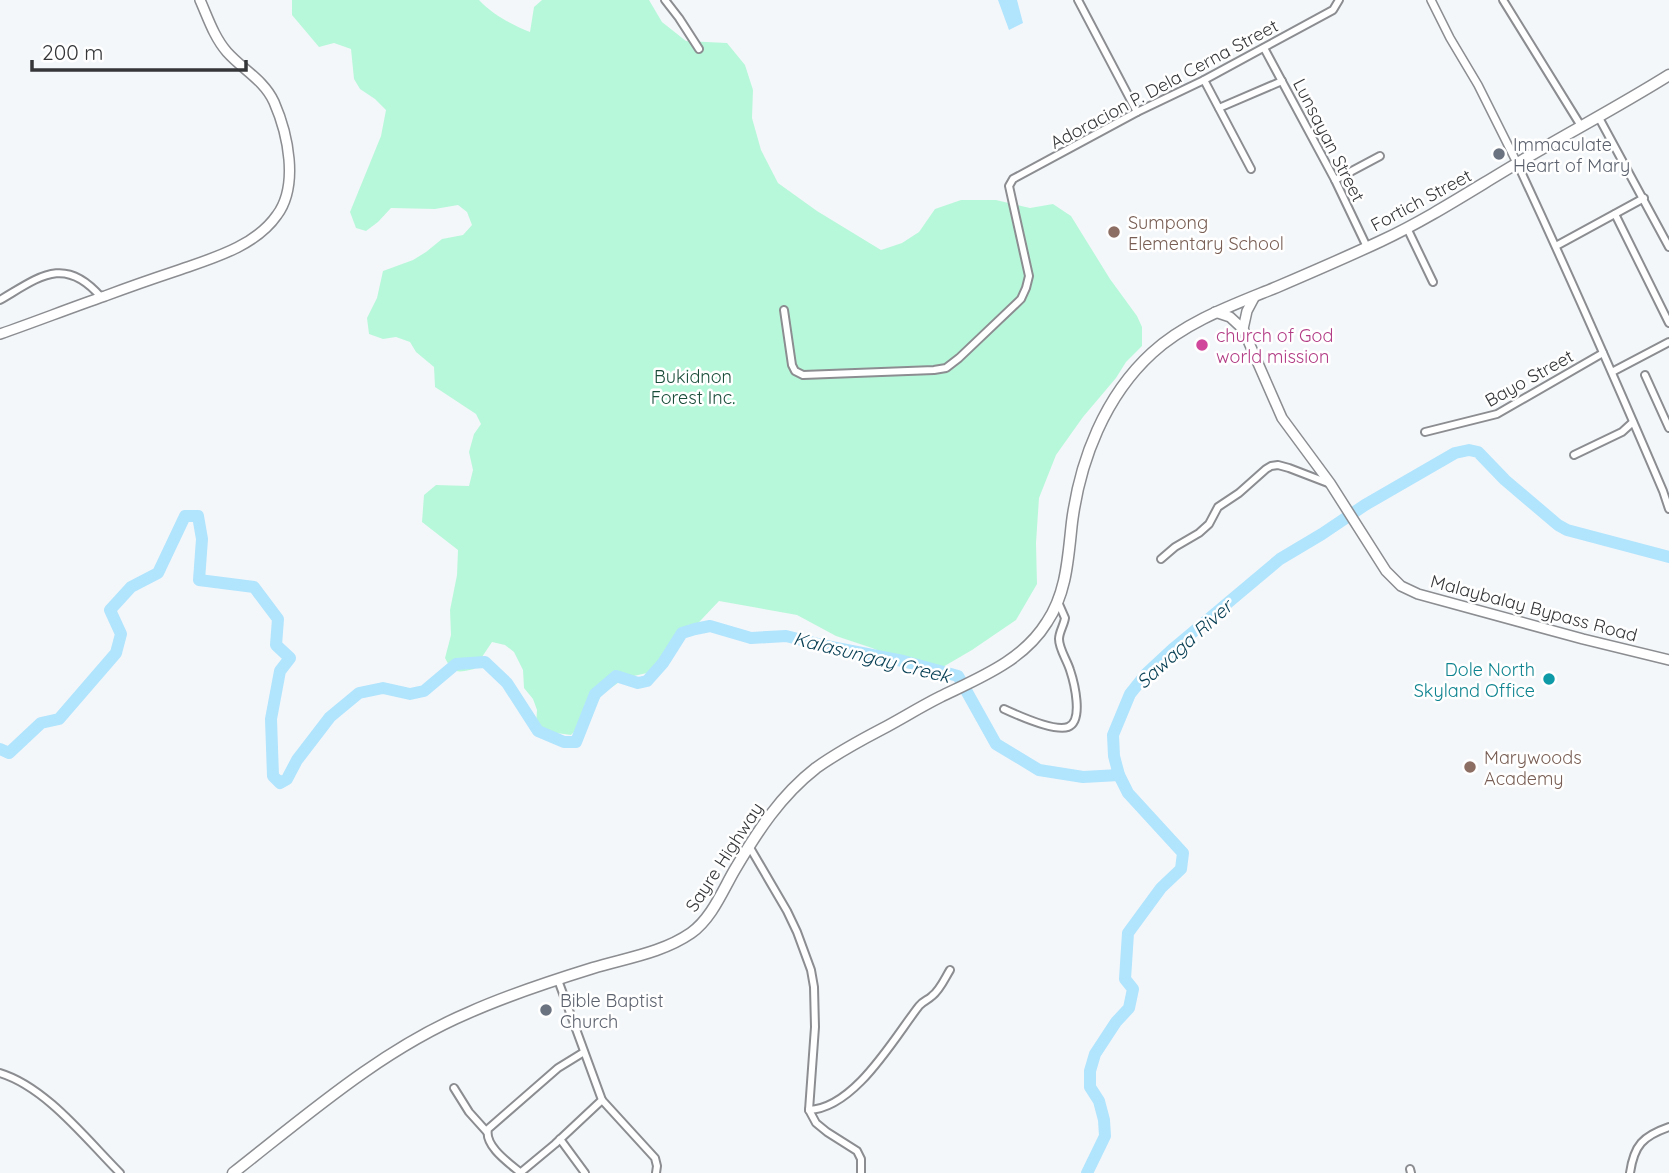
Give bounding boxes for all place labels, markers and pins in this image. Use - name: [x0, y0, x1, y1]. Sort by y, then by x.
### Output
- place label: Immaculate Heart of Mary: [1513, 133, 1630, 177]
- marker: Immaculate Heart of Mary: [1491, 146, 1507, 162]
- place label: Sumpong Elementary School: [1128, 211, 1284, 255]
- marker: Sumpong Elementary School: [1106, 224, 1122, 240]
- place label: church of God world mission: [1216, 324, 1333, 368]
- marker: church of God world mission: [1194, 337, 1210, 353]
- place label: Dole North Skyland Office: [1414, 658, 1535, 702]
- marker: Dole North Skyland Office: [1541, 671, 1557, 687]
- place label: Marywoods Academy: [1484, 746, 1582, 790]
- marker: Marywoods Academy: [1462, 759, 1478, 775]
- place label: Bible Baptist Church: [560, 989, 664, 1033]
- marker: Bible Baptist Church: [538, 1002, 554, 1018]

